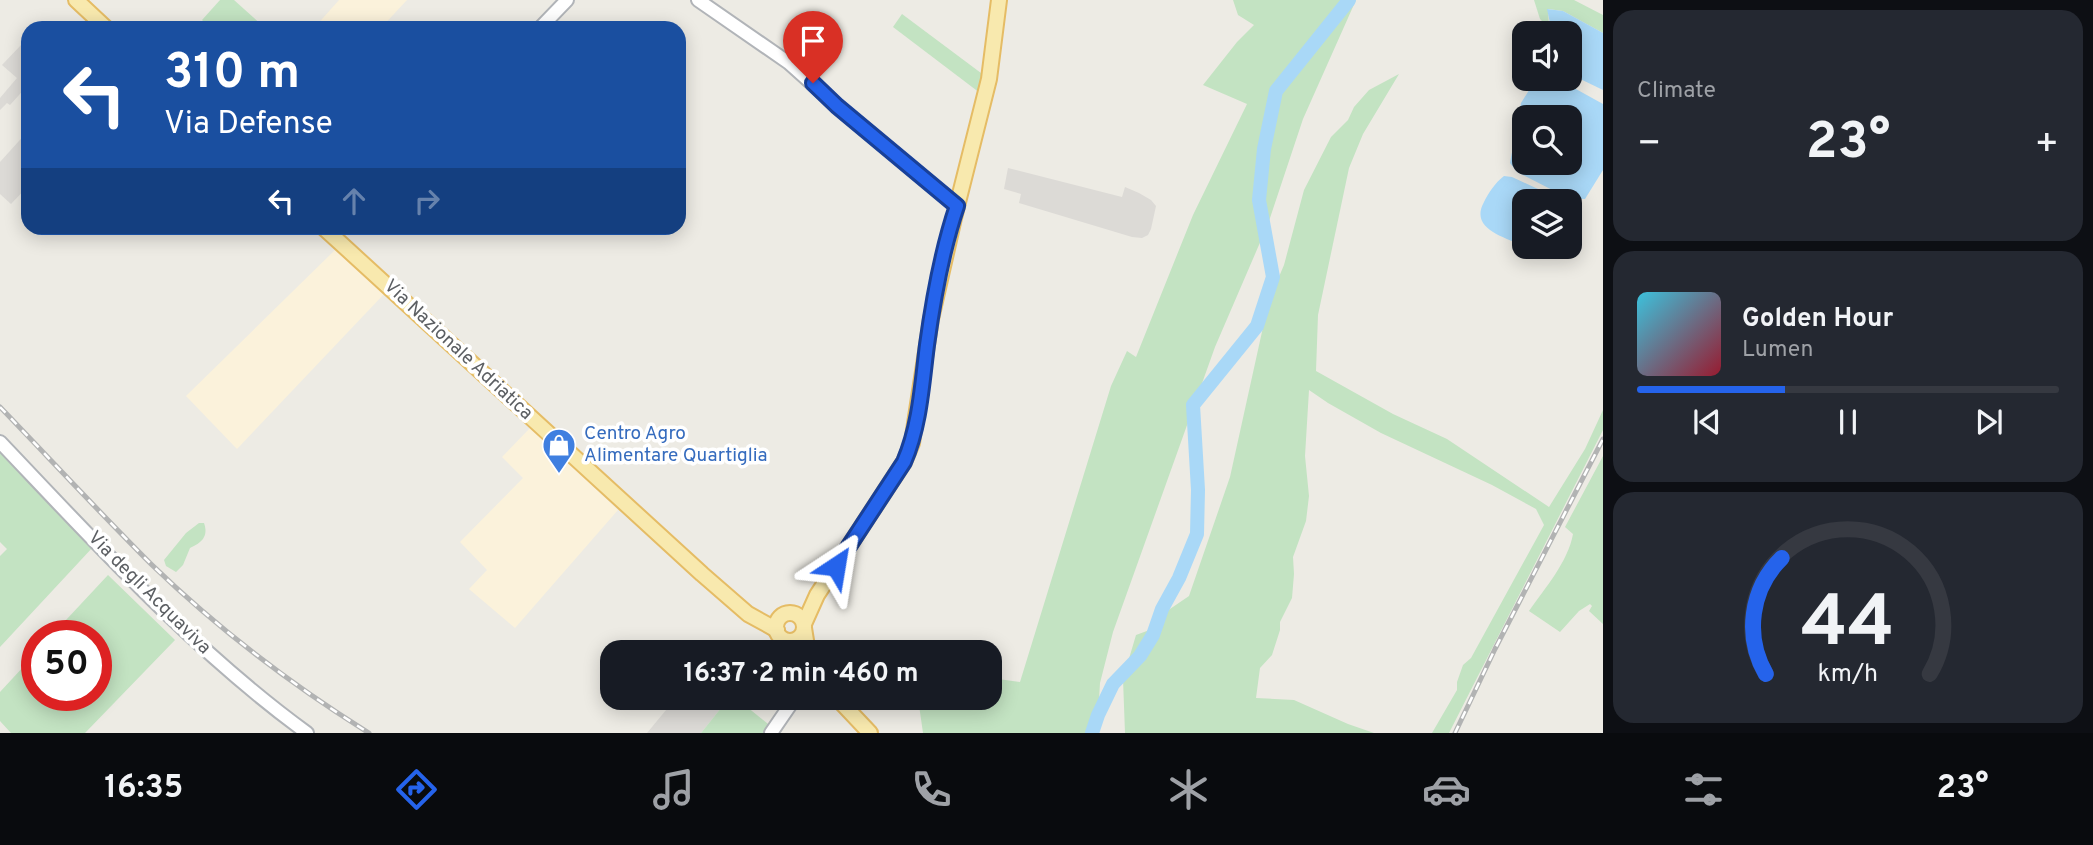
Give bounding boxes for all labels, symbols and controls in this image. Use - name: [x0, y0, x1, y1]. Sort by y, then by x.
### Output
- pin: [783, 11, 843, 83]
- map controls: [1512, 21, 1582, 259]
- button: sound: [1512, 21, 1582, 91]
- icon: arrive: [794, 22, 832, 60]
- text: 310 m: [164, 44, 300, 106]
- icon: left: [49, 49, 140, 140]
- text: Climate: [1637, 77, 1716, 106]
- text: Via Defense: [164, 105, 333, 145]
- button: search: [1512, 105, 1582, 175]
- text: 23°: [1806, 111, 1890, 177]
- text: −: [1637, 121, 1662, 170]
- text: +: [2034, 121, 2059, 170]
- icon: left: [262, 182, 300, 220]
- icon: ahead: [335, 182, 373, 220]
- icon: right: [408, 182, 446, 220]
- button: layers: [1512, 189, 1582, 259]
- street label: Via Nazionale Adriatica: [378, 275, 538, 425]
- text: Golden Hour: [1742, 303, 1893, 336]
- text: Lumen: [1742, 336, 1813, 365]
- icon: previous: [1688, 403, 1726, 441]
- icon: pause: [1829, 403, 1867, 441]
- icon: next: [1970, 403, 2008, 441]
- place label: Centro Agro Alimentare Quartiglia: [584, 422, 767, 468]
- shop icon: Centro Agro Alimentare Quartiglia: [540, 426, 578, 475]
- street label: Via degli Acquaviva: [82, 526, 216, 660]
- position arrow: [799, 529, 873, 603]
- text: 44: [1801, 580, 1895, 672]
- speed limit sign: 50: [21, 620, 112, 711]
- text: 16:37 · 2 min · 460 m: [684, 658, 918, 691]
- text: km/h: [1818, 658, 1878, 690]
- icon: directions: [392, 765, 441, 814]
- icon: music: [649, 765, 698, 814]
- icon: phone: [907, 765, 956, 814]
- icon: climate: [1164, 765, 1213, 814]
- icon: car: [1422, 765, 1471, 814]
- icon: filters: [1679, 765, 1728, 814]
- text: 16:35: [104, 769, 183, 809]
- text: 23°: [1937, 769, 1989, 809]

